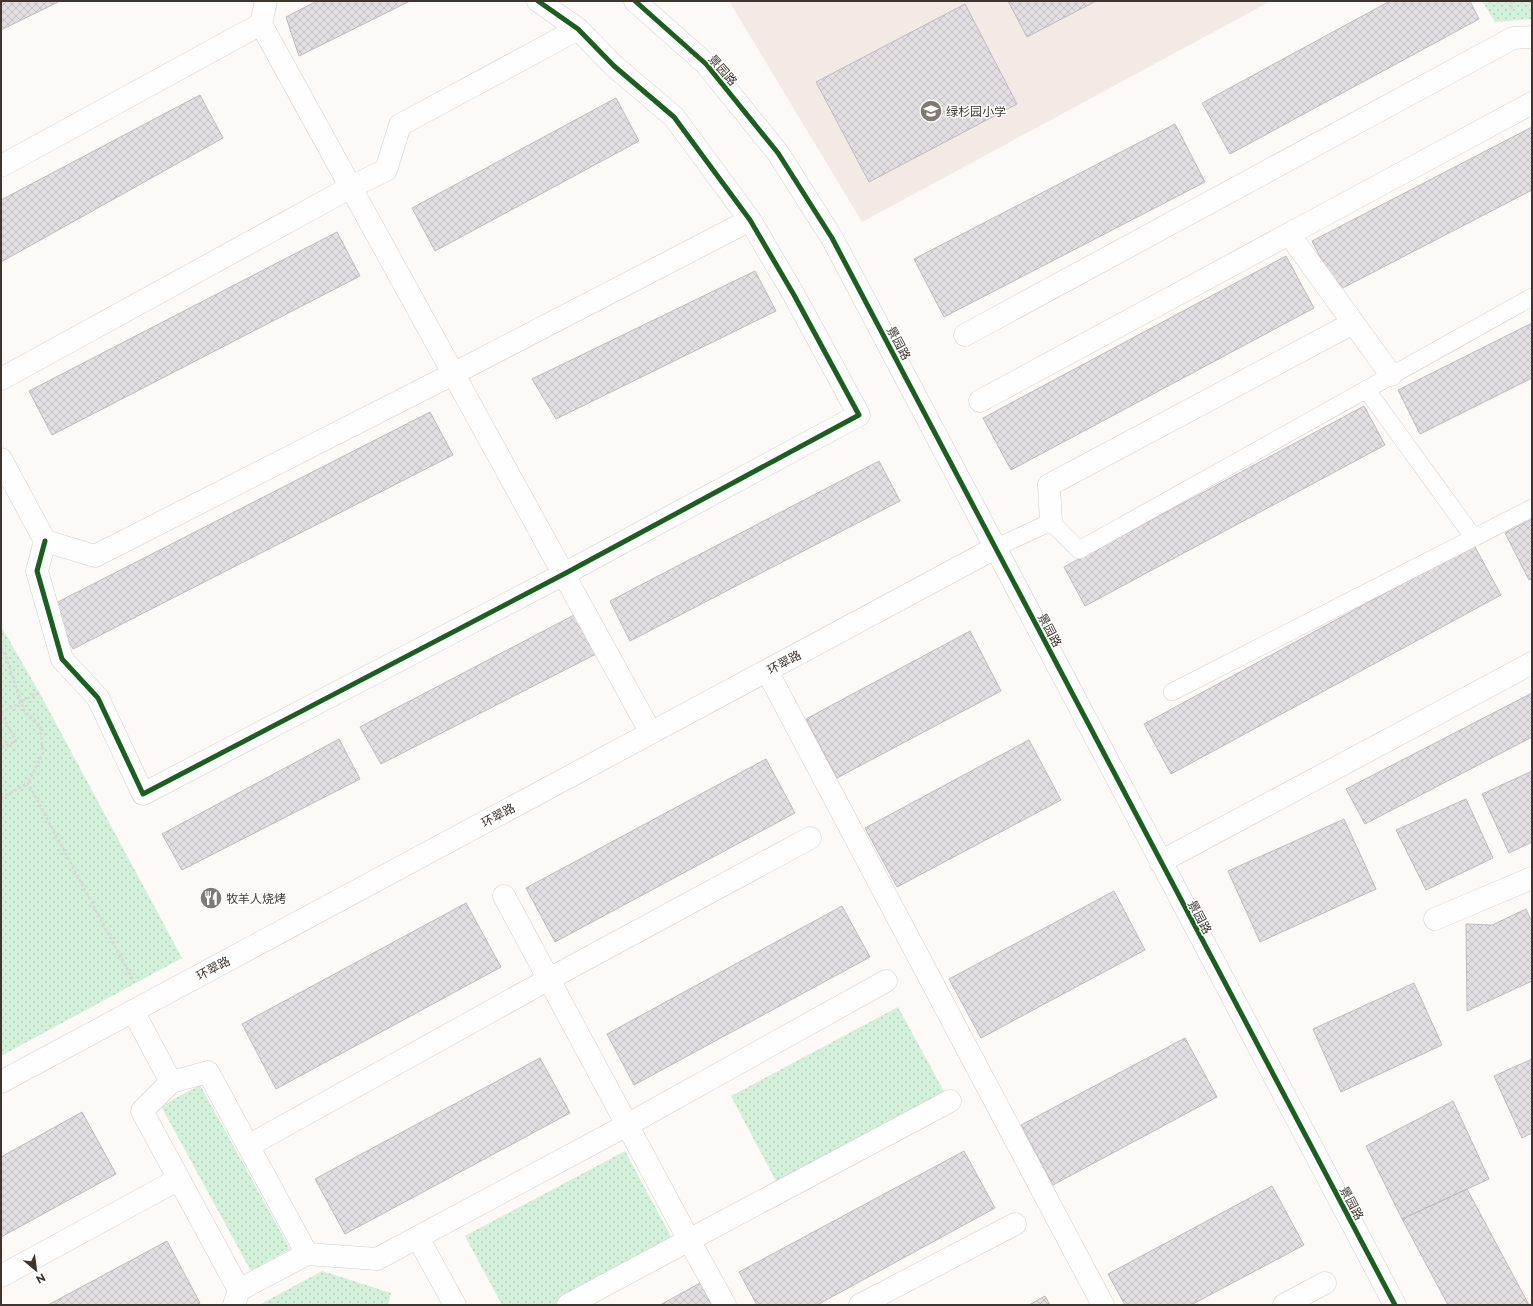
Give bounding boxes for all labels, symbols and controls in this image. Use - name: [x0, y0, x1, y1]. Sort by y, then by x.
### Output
- street label: 景园路: [706, 51, 740, 89]
- school or university icon: 绿杉园小学: [918, 98, 944, 124]
- place label: 绿杉园小学: [946, 104, 1006, 119]
- street label: 景园路: [884, 324, 914, 362]
- street label: 景园路: [1035, 611, 1065, 649]
- street label: 环翠路: [765, 647, 803, 677]
- street label: 环翠路: [479, 800, 517, 830]
- restaurant icon: 牧羊人烧烤: [198, 885, 224, 911]
- place label: 牧羊人烧烤: [226, 891, 286, 906]
- street label: 景园路: [1185, 898, 1215, 936]
- street label: 环翠路: [194, 953, 232, 983]
- street label: 景园路: [1337, 1184, 1367, 1222]
- north arrow: [16, 1250, 56, 1290]
- text: N: [34, 1270, 48, 1287]

